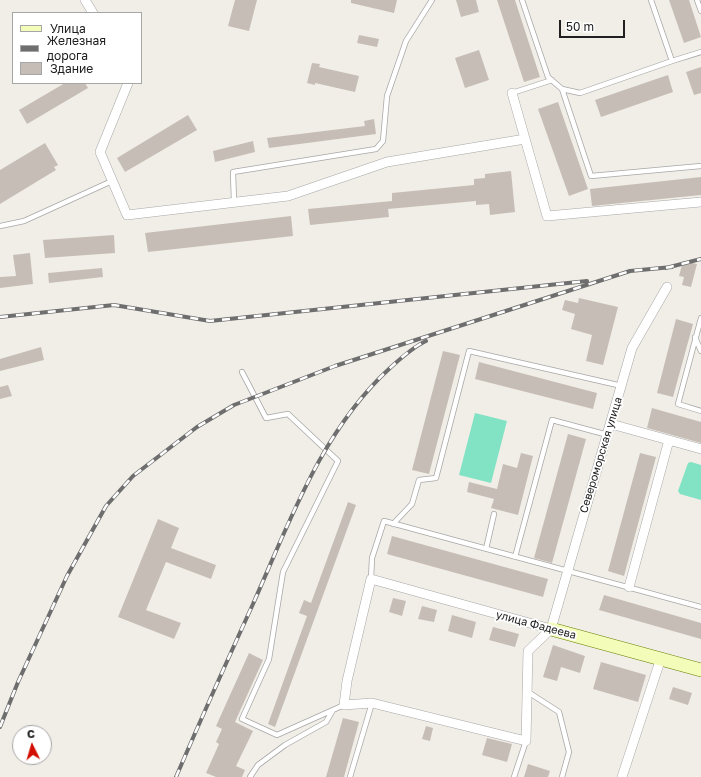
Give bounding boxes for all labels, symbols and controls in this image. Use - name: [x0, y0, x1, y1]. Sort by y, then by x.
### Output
- legend: [12, 12, 142, 84]
- scale bar: [561, 12, 627, 38]
- text: 50 m: [566, 19, 594, 34]
- text: Улица: [50, 21, 86, 36]
- text: Железная дорога: [47, 33, 106, 63]
- text: Здание: [50, 61, 93, 76]
- street label: Североморская улица: [577, 395, 625, 515]
- street label: улица Фадеева: [494, 608, 578, 642]
- north arrow: [12, 725, 52, 765]
- text: С: [27, 727, 35, 740]

